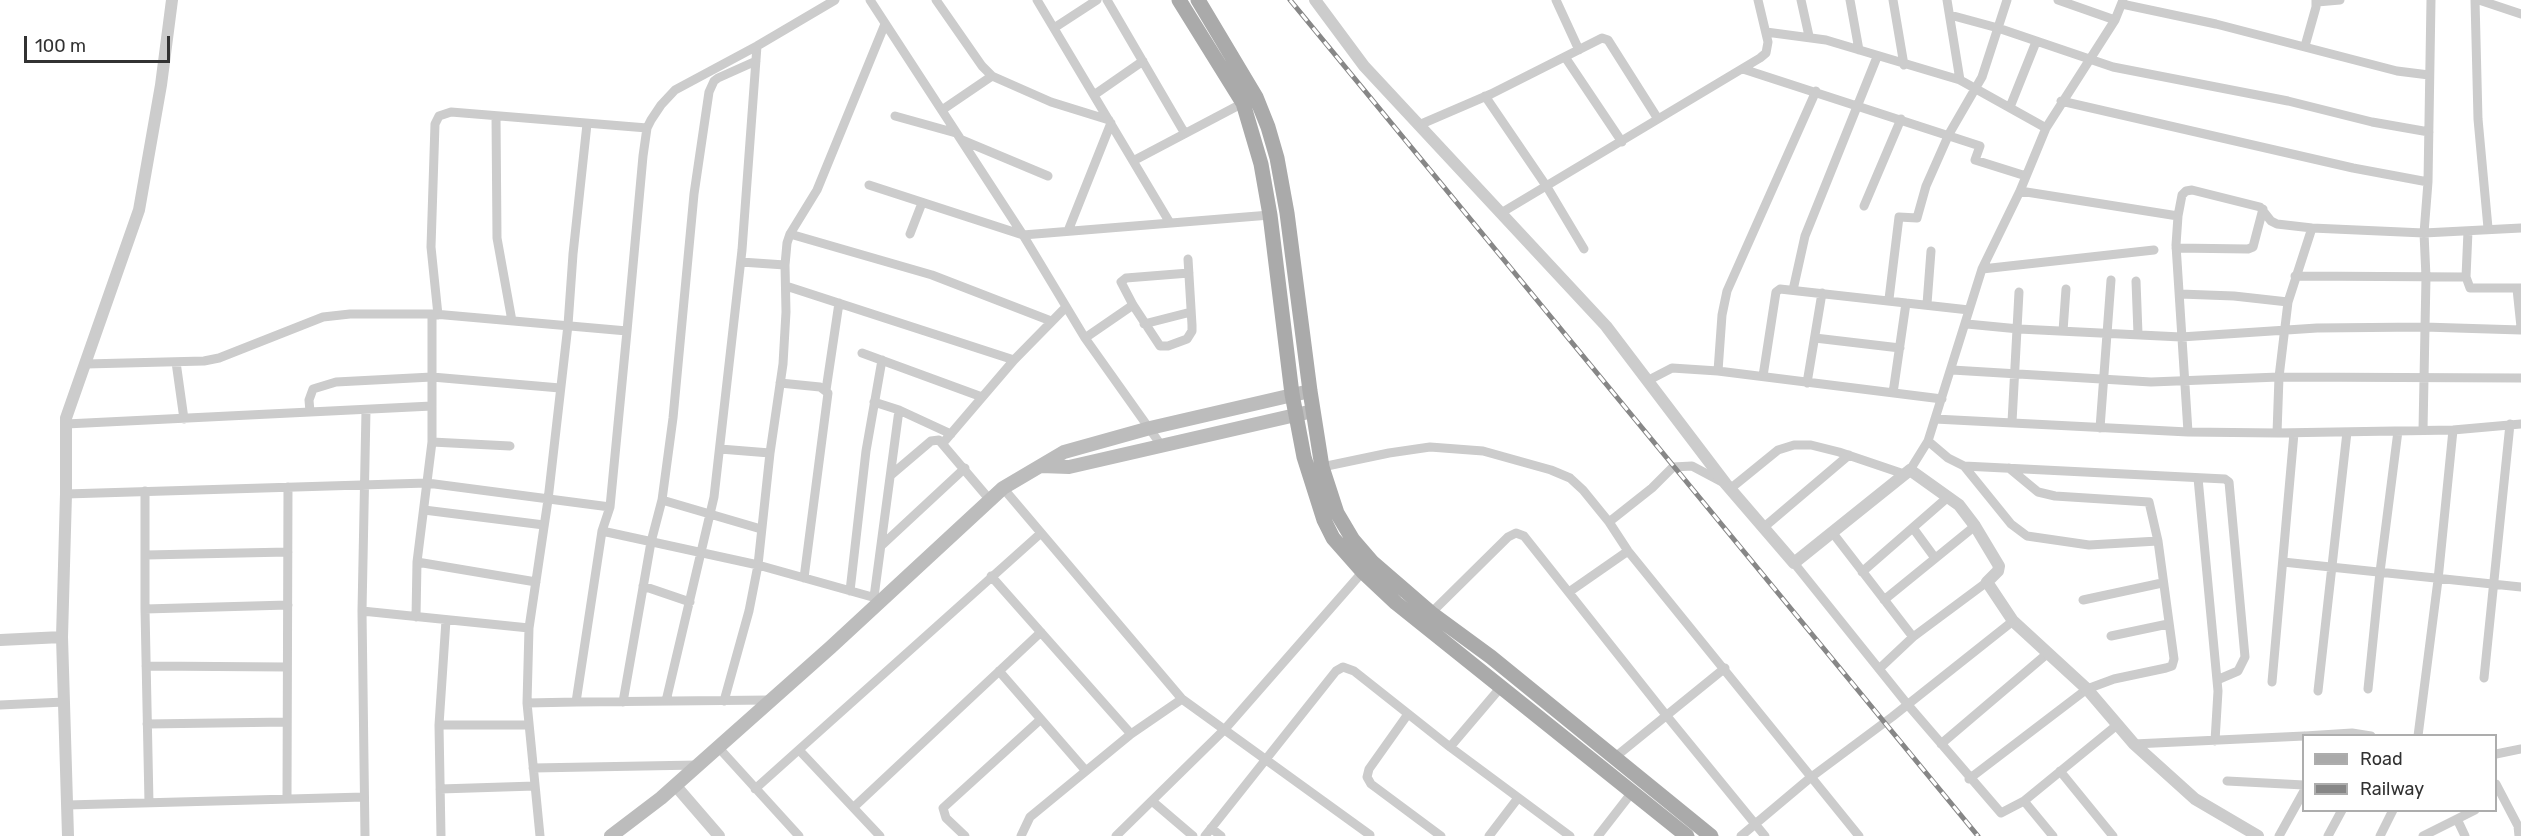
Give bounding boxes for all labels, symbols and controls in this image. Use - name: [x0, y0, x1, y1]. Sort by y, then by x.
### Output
- scale bar: [27, 24, 172, 62]
- text: 100 m: [35, 35, 86, 57]
- legend: [2302, 734, 2497, 812]
- text: Road: [2360, 748, 2403, 770]
- text: Railway: [2360, 778, 2424, 800]

